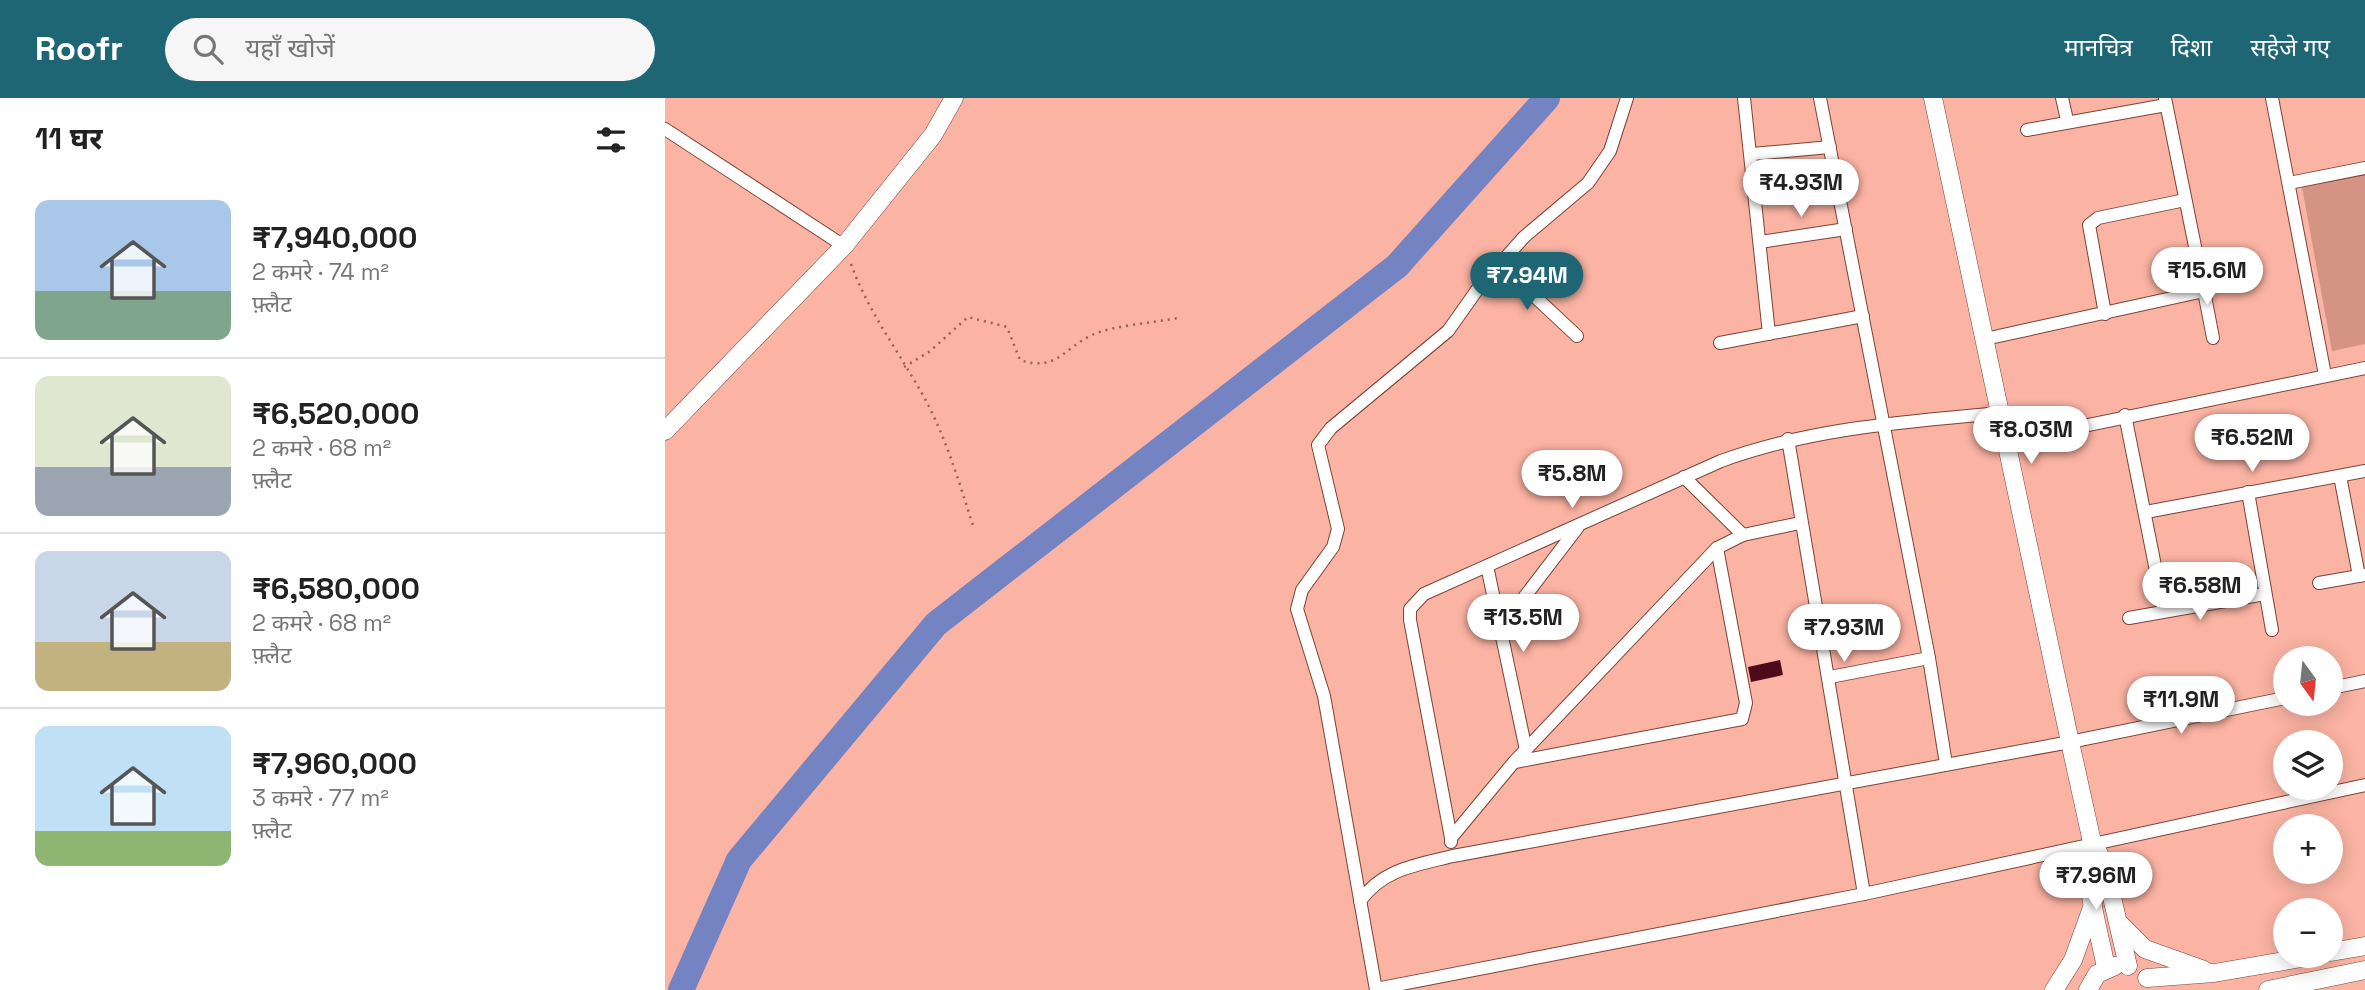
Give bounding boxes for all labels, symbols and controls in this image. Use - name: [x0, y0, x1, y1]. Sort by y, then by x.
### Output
- search box: [165, 18, 655, 81]
- text: Roofr: [35, 28, 123, 70]
- icon: search: [189, 30, 227, 68]
- text: यहाँ खोजें: [245, 31, 335, 65]
- text: मानचित्र: [2064, 32, 2133, 63]
- text: दिशा: [2171, 32, 2212, 63]
- text: सहेजे गए: [2250, 32, 2330, 63]
- text: 11 घर: [35, 119, 102, 158]
- icon: filters: [592, 121, 630, 159]
- pin: ₹4.93M: [1744, 159, 1858, 219]
- text: ₹4.93M: [1759, 167, 1843, 197]
- text: ₹7,940,000: [252, 218, 417, 257]
- icon: home: [91, 228, 175, 312]
- pin: ₹15.6M: [2150, 248, 2264, 307]
- pin: ₹7.94M: [1470, 252, 1584, 312]
- text: ₹15.6M: [2167, 255, 2247, 285]
- text: 2 कमरे · 74 m²: [252, 257, 389, 287]
- text: ₹7.94M: [1486, 260, 1568, 290]
- text: फ़्लैट: [252, 289, 292, 319]
- text: ₹6,520,000: [252, 394, 419, 433]
- icon: home: [91, 404, 175, 488]
- pin: ₹8.03M: [1974, 406, 2088, 466]
- text: ₹8.03M: [1989, 414, 2073, 444]
- pin: ₹6.52M: [2195, 414, 2309, 474]
- text: ₹6.52M: [2211, 422, 2293, 452]
- text: 2 कमरे · 68 m²: [252, 433, 391, 463]
- pin: ₹5.8M: [1523, 450, 1621, 510]
- text: ₹5.8M: [1537, 458, 1607, 488]
- text: फ़्लैट: [252, 465, 292, 495]
- pin: ₹6.58M: [2143, 562, 2257, 622]
- text: ₹6,580,000: [252, 569, 420, 608]
- text: ₹6.58M: [2158, 570, 2242, 600]
- icon: home: [91, 579, 175, 663]
- pin: ₹13.5M: [1466, 594, 1580, 654]
- text: ₹13.5M: [1483, 602, 1563, 632]
- pin: ₹7.93M: [1787, 604, 1901, 664]
- text: 2 कमरे · 68 m²: [252, 608, 391, 638]
- text: ₹7.93M: [1804, 612, 1884, 642]
- text: फ़्लैट: [252, 640, 292, 670]
- north arrow: [2273, 646, 2343, 716]
- map controls: [2273, 646, 2343, 968]
- pin: ₹11.9M: [2124, 676, 2238, 736]
- text: ₹11.9M: [2143, 684, 2219, 714]
- button: layers: [2273, 730, 2343, 800]
- text: ₹7,960,000: [252, 744, 417, 783]
- icon: home: [91, 754, 175, 838]
- text: 3 कमरे · 77 m²: [252, 783, 389, 813]
- button: +: [2273, 814, 2343, 884]
- text: फ़्लैट: [252, 815, 292, 845]
- pin: ₹7.96M: [2039, 852, 2153, 912]
- text: ₹7.96M: [2055, 860, 2137, 890]
- button: −: [2273, 898, 2343, 968]

